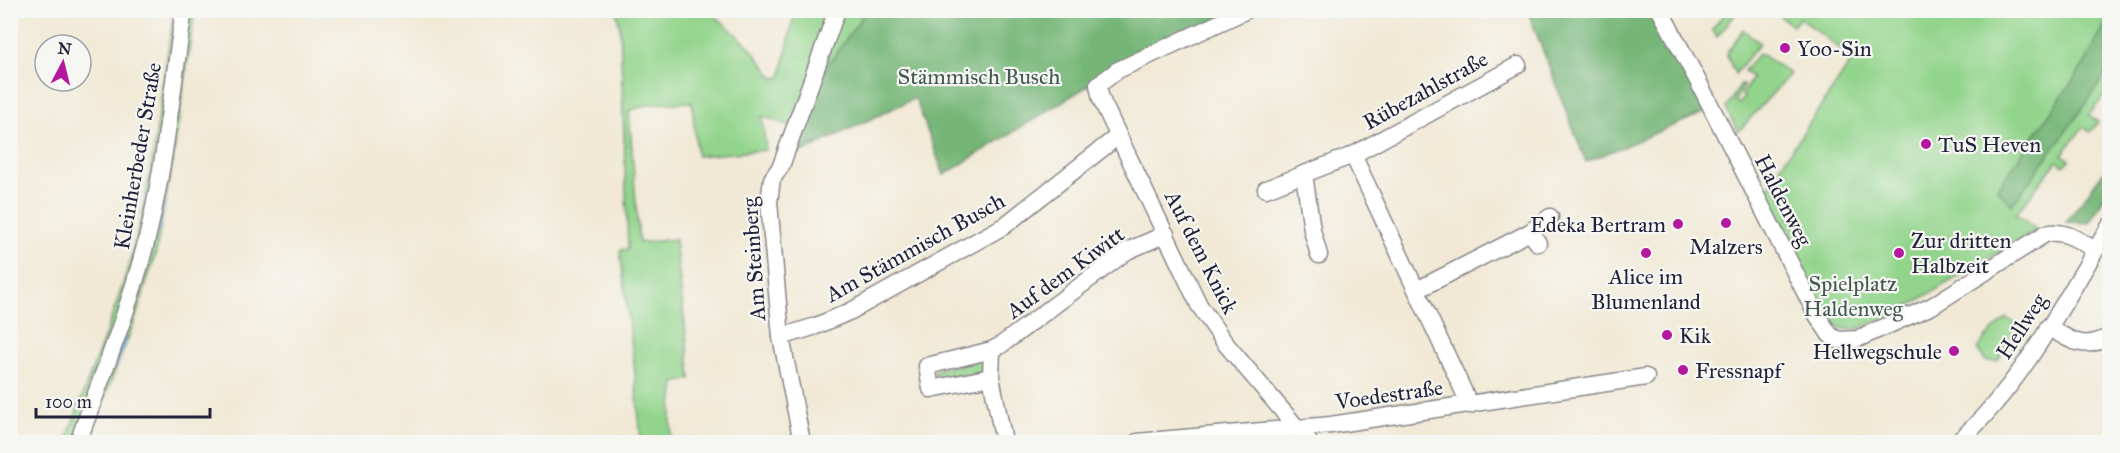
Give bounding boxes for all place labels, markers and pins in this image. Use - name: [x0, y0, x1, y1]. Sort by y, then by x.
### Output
- place label: Yoo-Sin: [1797, 35, 1872, 62]
- marker: Yoo-Sin: [1778, 41, 1792, 55]
- place label: TuS Heven: [1938, 131, 2041, 158]
- marker: TuS Heven: [1919, 137, 1933, 151]
- place label: Edeka Bertram: [1530, 211, 1667, 238]
- marker: Malzers: [1719, 216, 1733, 230]
- marker: Edeka Bertram: [1671, 217, 1685, 231]
- place label: Zur dritten Halbzeit: [1911, 227, 2011, 279]
- place label: Malzers: [1689, 233, 1763, 260]
- marker: Alice im Blumenland: [1639, 246, 1653, 260]
- marker: Zur dritten Halbzeit: [1892, 246, 1906, 260]
- place label: Alice im Blumenland: [1591, 263, 1701, 315]
- place label: Kik: [1679, 322, 1712, 349]
- marker: Kik: [1660, 328, 1674, 342]
- place label: Hellwegschule: [1813, 338, 1942, 365]
- marker: Hellwegschule: [1947, 344, 1961, 358]
- place label: Fressnapf: [1695, 357, 1785, 384]
- marker: Fressnapf: [1676, 363, 1690, 377]

